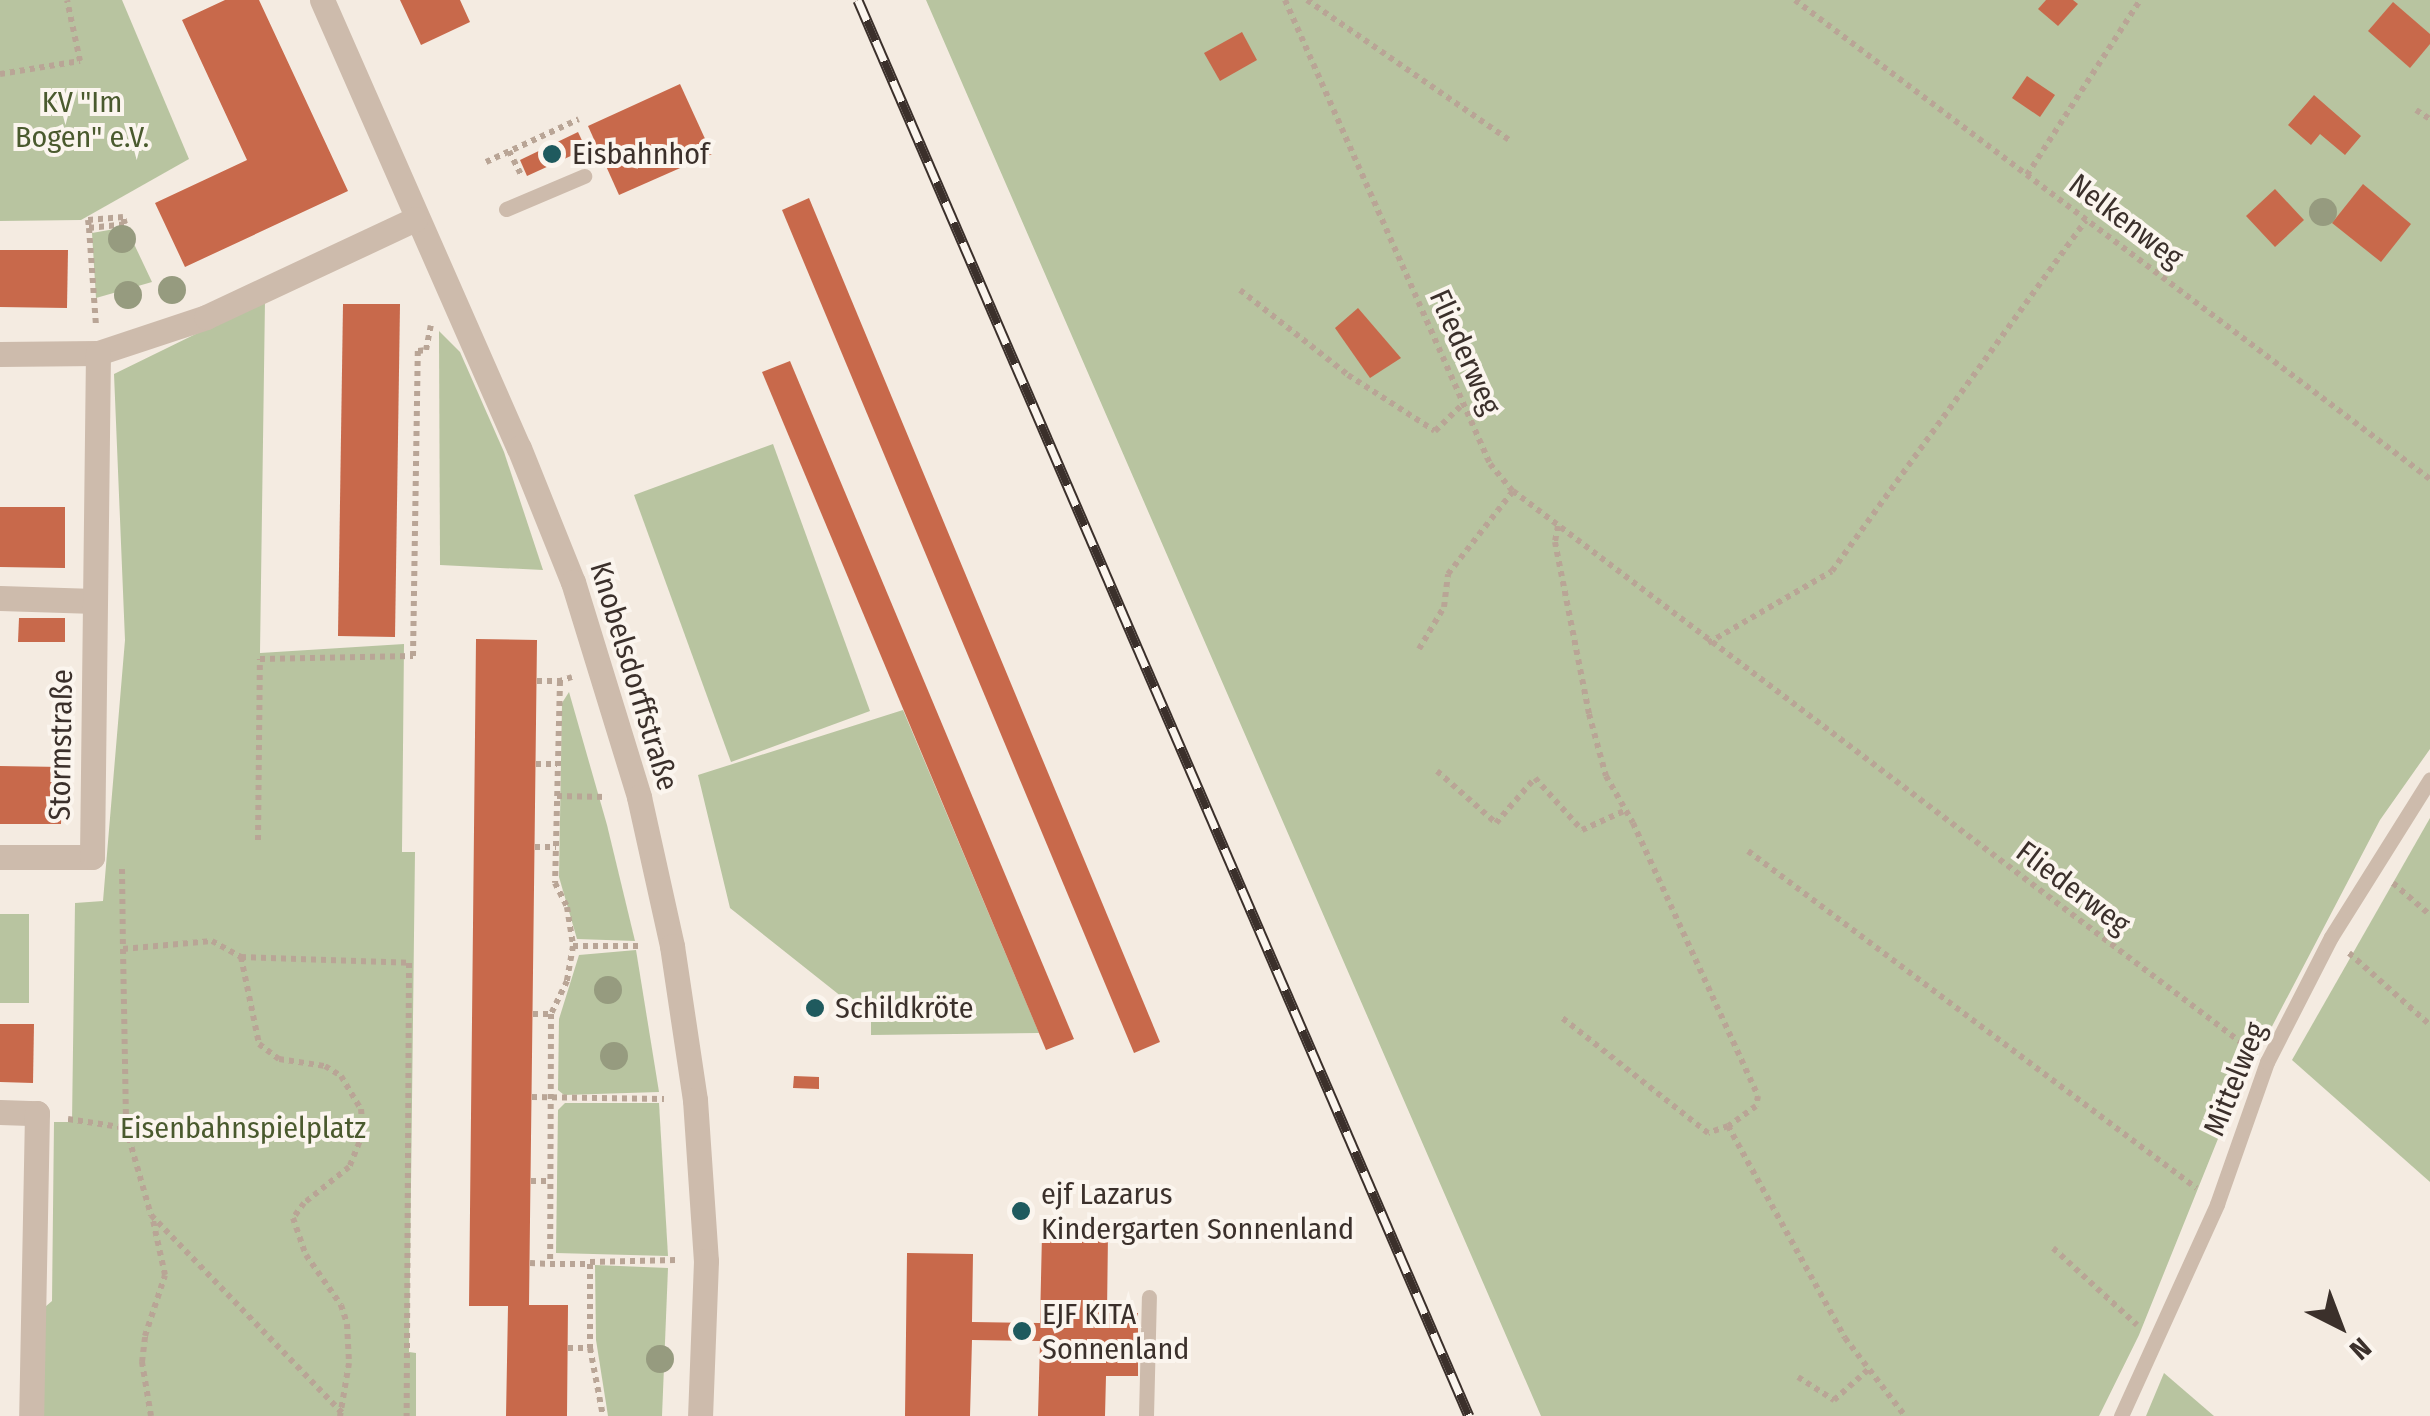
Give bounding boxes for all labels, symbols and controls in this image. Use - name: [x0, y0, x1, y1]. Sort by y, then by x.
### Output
- park label: KV "Im Bogen" e.V.: [15, 84, 149, 154]
- place label: Eisbahnhof: [572, 136, 709, 172]
- marker: Eisbahnhof: [541, 143, 563, 165]
- street label: Nelkenweg: [2062, 166, 2190, 276]
- street label: Fliederweg: [1421, 284, 1509, 420]
- street label: Knobelsdorffstraße: [582, 557, 686, 795]
- street label: Stormstraße: [42, 669, 80, 821]
- street label: Fliederweg: [2009, 834, 2137, 942]
- place label: Schildkröte: [835, 990, 974, 1026]
- marker: Schildkröte: [804, 997, 826, 1019]
- street label: Mittelweg: [2196, 1017, 2274, 1141]
- park label: Eisenbahnspielplatz: [120, 1110, 366, 1146]
- place label: ejf Lazarus Kindergarten Sonnenland: [1041, 1176, 1354, 1246]
- marker: ejf Lazarus Kindergarten Sonnenland: [1010, 1200, 1032, 1222]
- north arrow: [2290, 1276, 2390, 1376]
- place label: EJF KITA Sonnenland: [1042, 1296, 1189, 1366]
- marker: EJF KITA Sonnenland: [1011, 1320, 1033, 1342]
- text: N: [2343, 1331, 2378, 1367]

